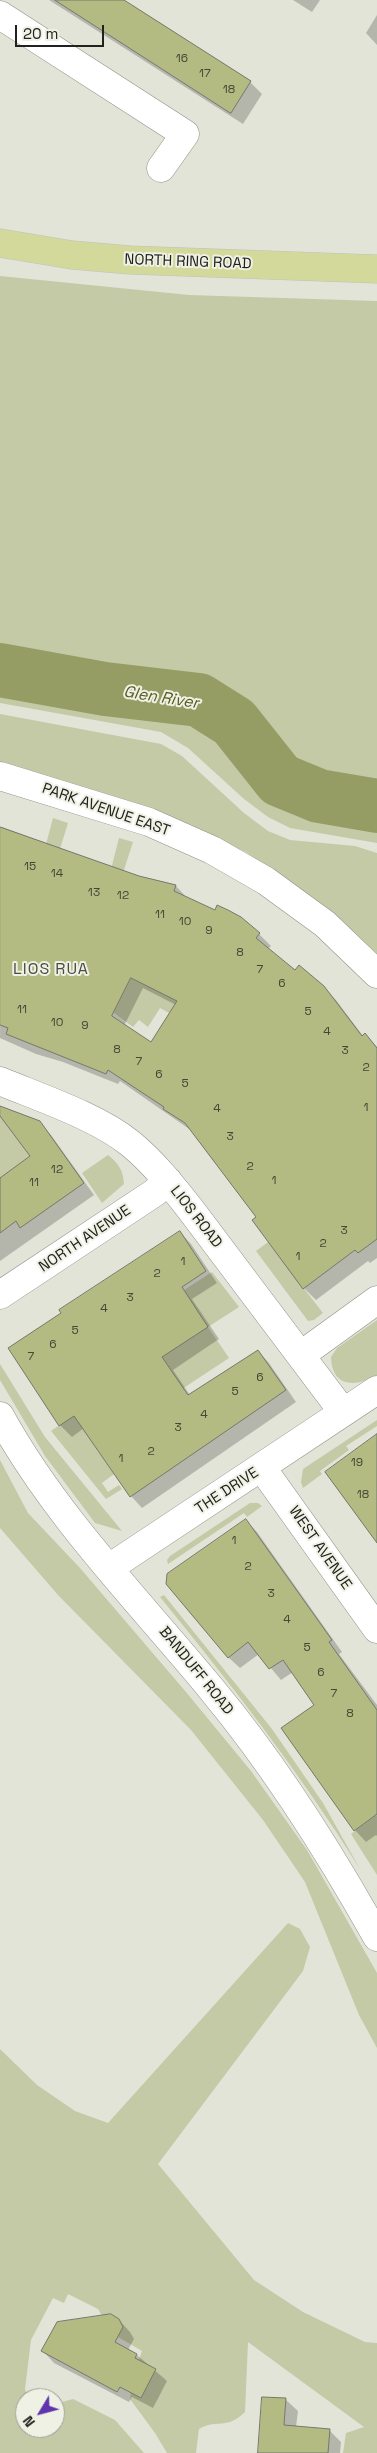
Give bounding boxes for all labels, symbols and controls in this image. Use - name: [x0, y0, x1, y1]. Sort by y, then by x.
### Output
- scale bar: [18, 15, 106, 47]
- text: 20 m: [23, 24, 58, 43]
- house number: 16: [176, 52, 188, 66]
- house number: 17: [199, 67, 211, 81]
- house number: 18: [223, 83, 235, 97]
- street label: NORTH RING ROAD: [124, 251, 252, 273]
- water label: Glen River: [122, 683, 200, 713]
- street label: PARK AVENUE EAST: [40, 780, 172, 840]
- house number: 15: [24, 860, 36, 874]
- house number: 14: [51, 867, 63, 881]
- house number: 13: [88, 886, 100, 900]
- house number: 12: [117, 889, 129, 903]
- house number: 11: [155, 908, 165, 922]
- house number: 10: [179, 915, 191, 929]
- house number: 9: [205, 924, 213, 938]
- house number: 8: [236, 946, 244, 960]
- district label: LIOS RUA: [12, 960, 90, 980]
- house number: 7: [257, 963, 263, 977]
- house number: 6: [278, 977, 286, 991]
- house number: 11: [17, 1003, 27, 1017]
- house number: 5: [304, 1005, 312, 1019]
- house number: 10: [51, 1016, 63, 1030]
- house number: 9: [81, 1019, 89, 1033]
- house number: 4: [323, 1025, 331, 1039]
- house number: 8: [113, 1043, 121, 1057]
- house number: 3: [341, 1044, 349, 1058]
- house number: 7: [136, 1055, 142, 1069]
- house number: 2: [362, 1061, 370, 1075]
- house number: 6: [155, 1068, 163, 1082]
- house number: 5: [181, 1077, 189, 1091]
- house number: 1: [363, 1101, 369, 1115]
- house number: 4: [213, 1102, 221, 1116]
- house number: 3: [226, 1130, 234, 1144]
- house number: 2: [246, 1160, 254, 1174]
- house number: 12: [51, 1163, 63, 1177]
- house number: 1: [271, 1174, 277, 1188]
- house number: 11: [29, 1176, 39, 1190]
- street label: LIOS ROAD: [166, 1182, 226, 1252]
- street label: NORTH AVENUE: [36, 1202, 134, 1276]
- house number: 3: [340, 1224, 348, 1238]
- house number: 2: [319, 1237, 327, 1251]
- house number: 1: [295, 1250, 301, 1264]
- house number: 1: [180, 1255, 186, 1269]
- house number: 2: [153, 1267, 161, 1281]
- house number: 3: [126, 1291, 134, 1305]
- house number: 4: [100, 1302, 108, 1316]
- house number: 5: [71, 1324, 79, 1338]
- house number: 6: [49, 1338, 57, 1352]
- house number: 7: [28, 1350, 34, 1364]
- house number: 6: [256, 1371, 264, 1385]
- house number: 5: [231, 1385, 239, 1399]
- house number: 4: [200, 1408, 208, 1422]
- house number: 3: [174, 1421, 182, 1435]
- house number: 2: [147, 1445, 155, 1459]
- house number: 1: [118, 1452, 124, 1466]
- house number: 19: [351, 1456, 363, 1470]
- street label: THE DRIVE: [192, 1464, 262, 1518]
- house number: 18: [357, 1488, 369, 1502]
- street label: WEST AVENUE: [285, 1503, 355, 1593]
- house number: 1: [231, 1534, 237, 1548]
- house number: 2: [244, 1560, 252, 1574]
- house number: 3: [267, 1587, 275, 1601]
- house number: 4: [283, 1613, 291, 1627]
- street label: BANDUFF ROAD: [155, 1623, 237, 1719]
- house number: 5: [303, 1641, 311, 1655]
- house number: 6: [317, 1666, 325, 1680]
- house number: 7: [331, 1687, 337, 1701]
- house number: 8: [346, 1707, 354, 1721]
- north arrow: [15, 2388, 65, 2438]
- text: N: [19, 2412, 39, 2431]

